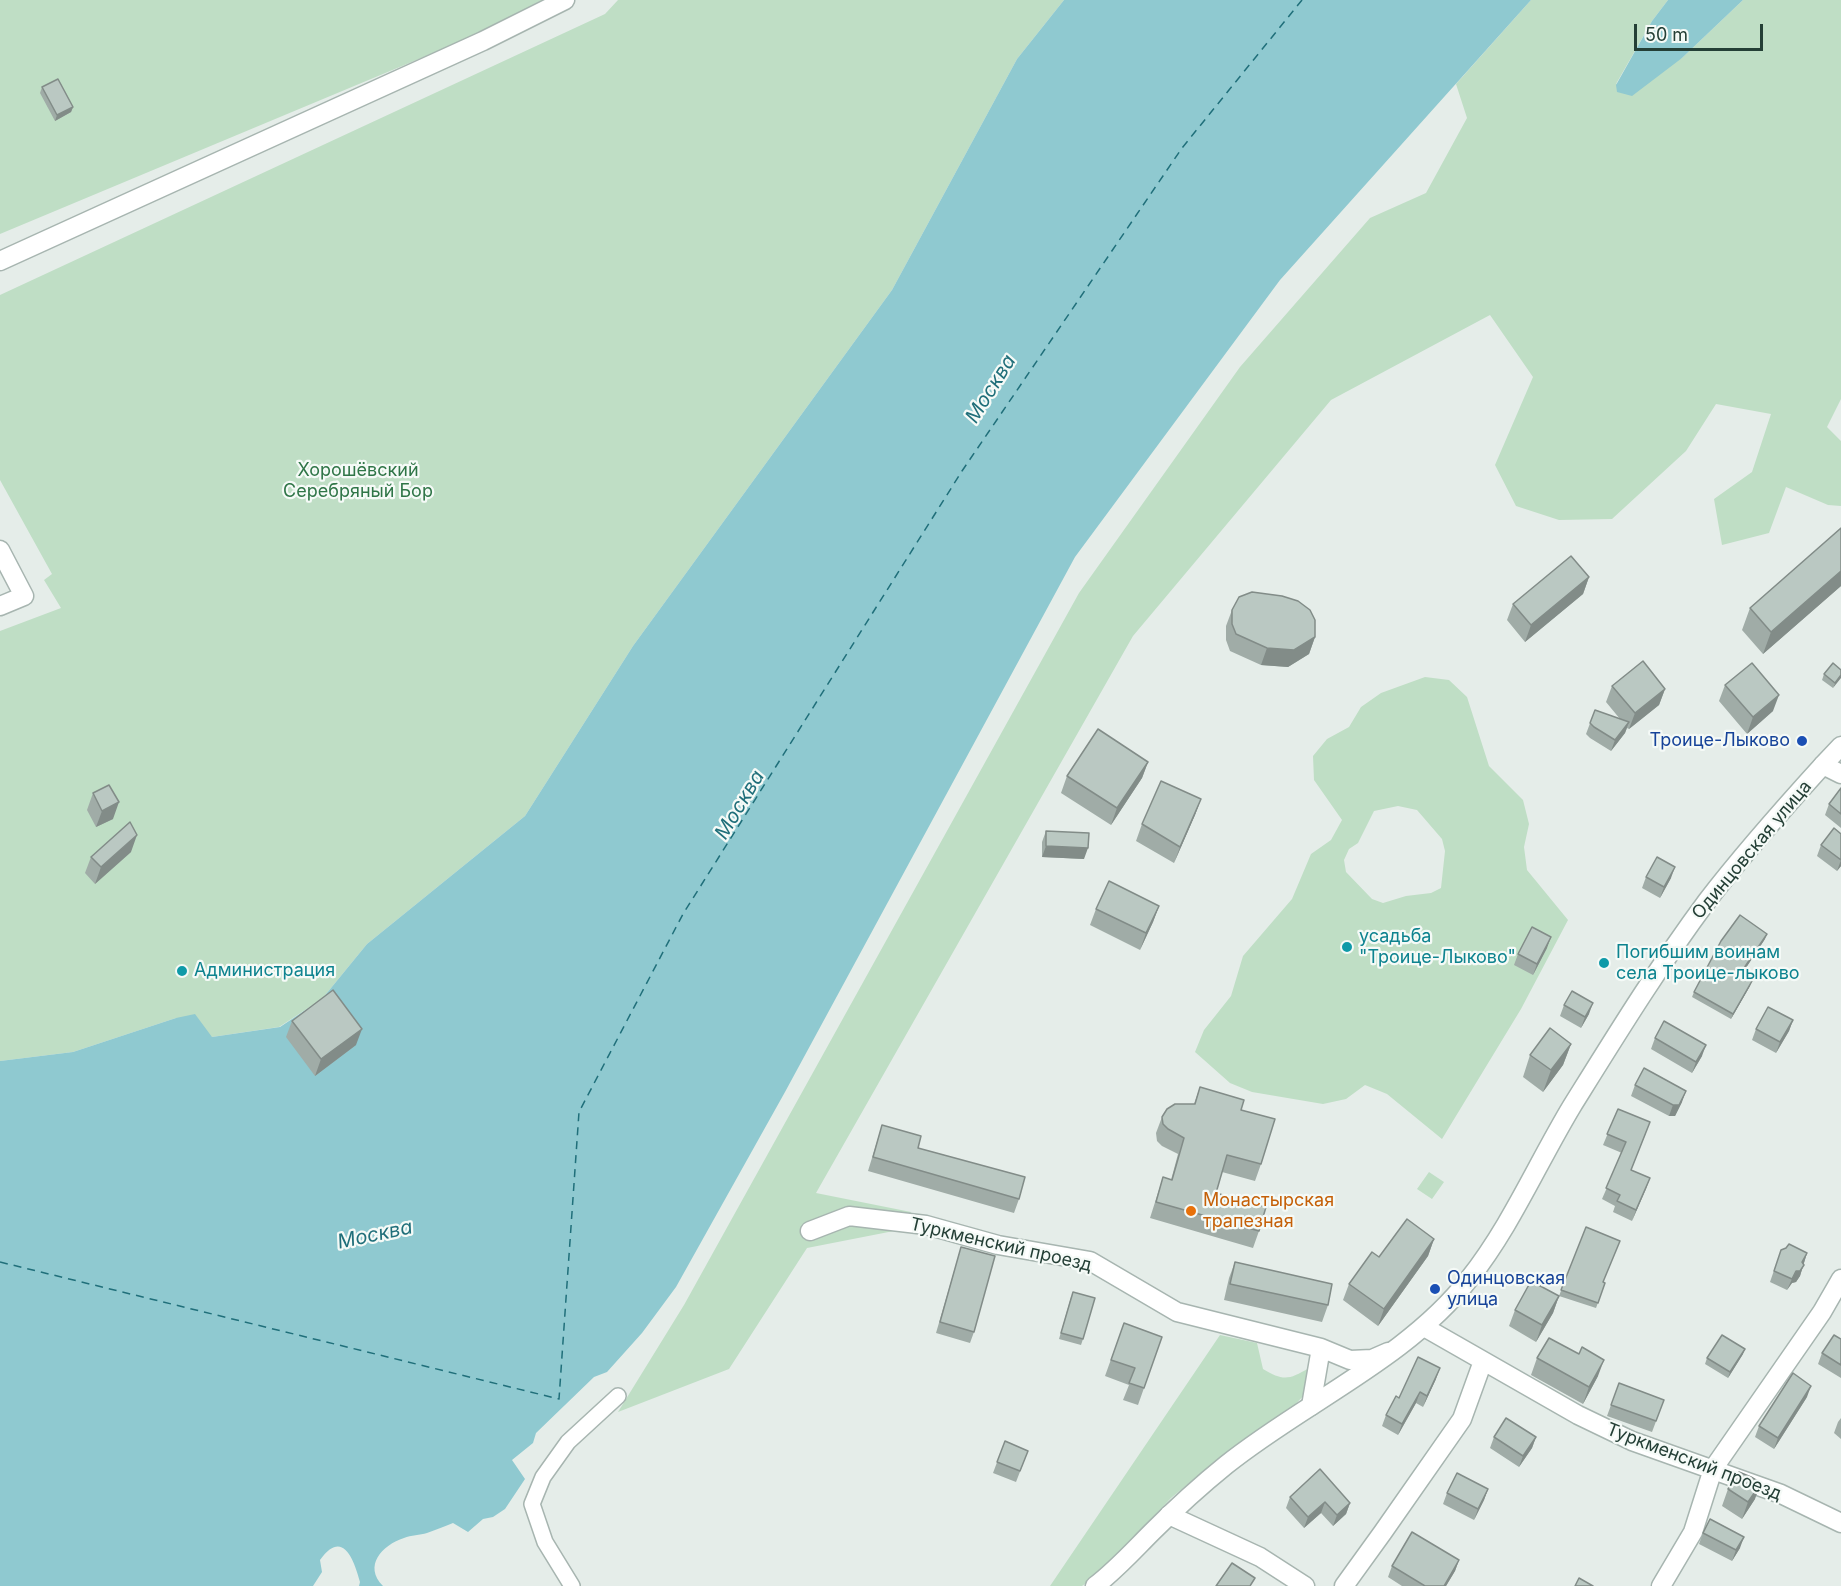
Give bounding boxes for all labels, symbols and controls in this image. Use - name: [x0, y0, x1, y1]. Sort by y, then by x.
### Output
- scale bar: [1637, 12, 1766, 50]
- text: 50 m: [1645, 24, 1688, 45]
- water label: Москва: [961, 350, 1021, 428]
- park label: Хорошёвский Серебряный Бор: [283, 460, 433, 502]
- place label: Троице-Лыково: [1650, 730, 1790, 752]
- marker: Троице-Лыково: [1795, 734, 1809, 748]
- water label: Москва: [710, 766, 770, 844]
- street label: Одинцовская улица: [1688, 776, 1816, 924]
- place label: усадьба "Троице-Лыково": [1359, 926, 1516, 968]
- marker: усадьба "Троице-Лыково": [1340, 940, 1354, 954]
- place label: Погибшим воинам села Троице-лыково: [1616, 942, 1800, 984]
- marker: Погибшим воинам села Троице-лыково: [1597, 956, 1611, 970]
- place label: Администрация: [194, 960, 335, 982]
- marker: Администрация: [175, 964, 189, 978]
- place label: Монастырская трапезная: [1203, 1190, 1334, 1232]
- marker: Монастырская трапезная: [1184, 1204, 1198, 1218]
- street label: Туркменский проезд: [908, 1214, 1094, 1276]
- water label: Москва: [335, 1215, 415, 1255]
- place label: Одинцовская улица: [1447, 1268, 1565, 1310]
- marker: Одинцовская улица: [1428, 1282, 1442, 1296]
- street label: Туркменский проезд: [1603, 1419, 1785, 1505]

